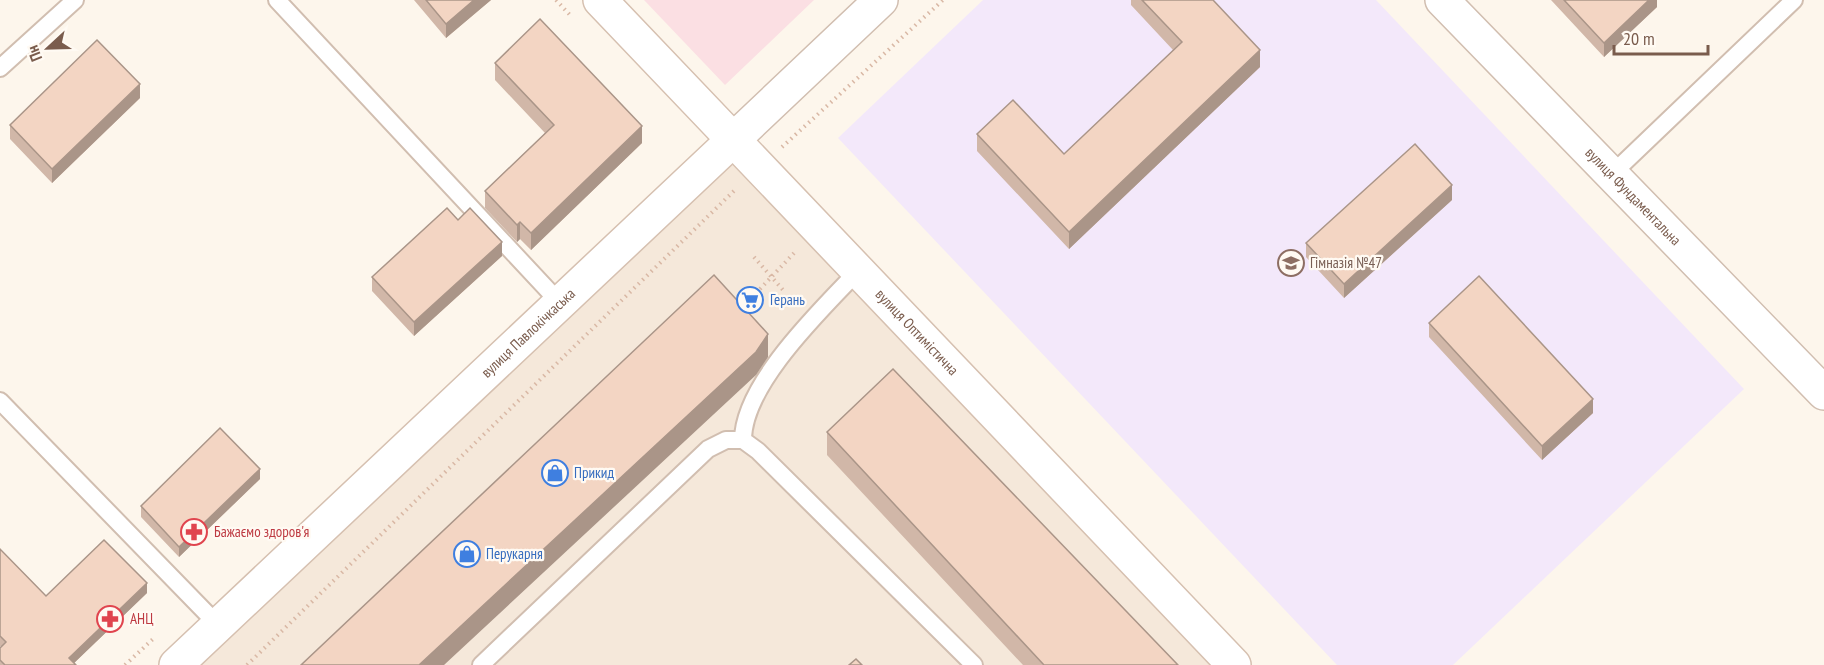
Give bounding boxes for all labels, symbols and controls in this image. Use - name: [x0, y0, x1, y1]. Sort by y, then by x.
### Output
- north arrow: [18, 18, 78, 78]
- scale bar: [1614, 18, 1708, 56]
- text: 20 m: [1623, 27, 1655, 50]
- text: Пн: [22, 43, 46, 65]
- street label: вулиця Фундаментальна: [1581, 143, 1685, 249]
- school or university icon: Гімназія №47: [1276, 248, 1306, 278]
- place label: Гімназія №47: [1310, 253, 1382, 272]
- street label: вулиця Павлокічкаська: [477, 284, 579, 381]
- supermarket icon: Герань: [735, 285, 765, 315]
- street label: вулиця Оптимістична: [872, 285, 963, 379]
- place label: Герань: [770, 290, 805, 309]
- shop icon: Прикид: [540, 458, 570, 488]
- place label: Прикид: [574, 463, 614, 482]
- pharmacy icon: Бажаємо здоров'я: [179, 517, 209, 547]
- place label: Бажаємо здоров'я: [214, 522, 309, 541]
- shop icon: Перукарня: [452, 539, 482, 569]
- place label: Перукарня: [486, 544, 543, 563]
- pharmacy icon: АНЦ: [95, 604, 125, 634]
- place label: АНЦ: [130, 609, 153, 628]

